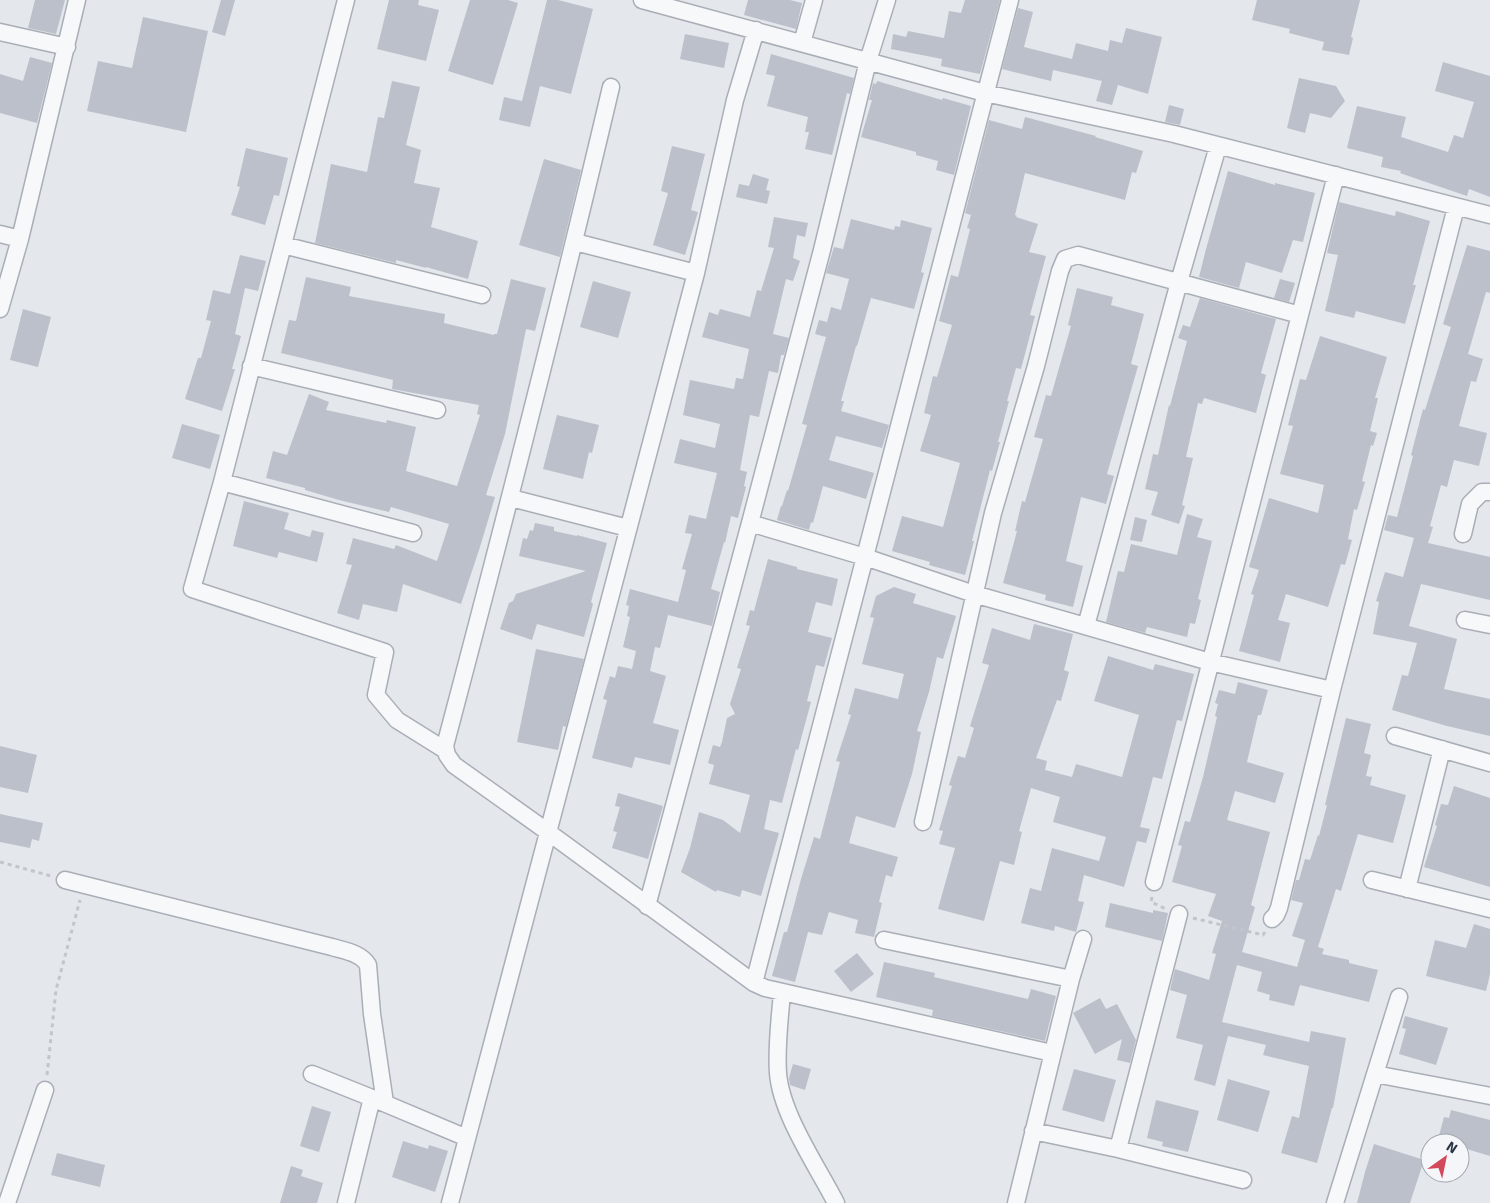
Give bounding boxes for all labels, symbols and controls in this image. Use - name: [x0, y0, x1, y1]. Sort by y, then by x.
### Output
- north arrow: [1420, 1133, 1470, 1183]
- text: N: [1443, 1138, 1461, 1157]

